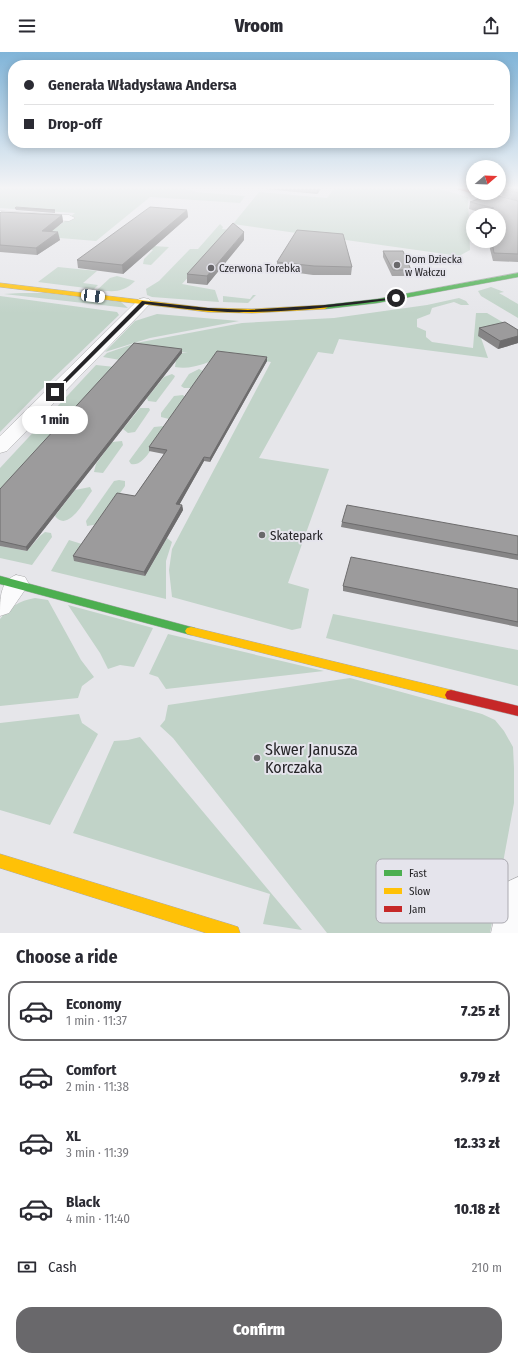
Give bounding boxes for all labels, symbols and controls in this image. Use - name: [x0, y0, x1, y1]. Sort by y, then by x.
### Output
- icon: menu: [16, 15, 38, 37]
- text: Vroom: [235, 15, 283, 37]
- icon: share: [480, 15, 502, 37]
- text: Generała Władysława Andersa: [48, 76, 237, 94]
- text: Drop-off: [48, 115, 102, 133]
- north arrow: [466, 160, 506, 200]
- map controls: [466, 160, 506, 248]
- button: locate: [466, 208, 506, 248]
- place label: Dom Dziecka w Wałczu: [405, 253, 462, 279]
- marker: Dom Dziecka w Wałczu: [392, 260, 402, 270]
- place label: Czerwona Torebka: [219, 262, 300, 275]
- marker: Czerwona Torebka: [206, 263, 216, 273]
- car: [80, 289, 106, 303]
- route start: [387, 289, 405, 307]
- route end: [46, 383, 64, 401]
- callout: 1 min: [22, 406, 88, 434]
- text: 1 min: [41, 412, 69, 427]
- place label: Skatepark: [270, 528, 324, 543]
- marker: Skatepark: [257, 530, 267, 540]
- place label: Skwer Janusza Korczaka: [265, 740, 358, 777]
- marker: Skwer Janusza Korczaka: [252, 753, 262, 763]
- legend: [376, 859, 508, 923]
- text: Fast: [409, 867, 427, 880]
- text: Slow: [409, 885, 430, 898]
- text: Jam: [409, 903, 426, 916]
- text: Choose a ride: [16, 946, 118, 968]
- icon: car: [18, 993, 54, 1029]
- text: Economy: [66, 995, 121, 1013]
- text: 7.25 zł: [461, 1002, 500, 1020]
- text: 1 min · 11:37: [66, 1013, 127, 1028]
- icon: car: [18, 1059, 54, 1095]
- text: Comfort: [66, 1061, 117, 1079]
- text: 9.79 zł: [460, 1068, 500, 1086]
- text: 2 min · 11:38: [66, 1079, 129, 1094]
- icon: car: [18, 1125, 54, 1161]
- text: XL: [66, 1127, 81, 1145]
- text: 12.33 zł: [454, 1134, 500, 1152]
- text: 3 min · 11:39: [66, 1145, 129, 1160]
- icon: car: [18, 1191, 54, 1227]
- text: Black: [66, 1193, 100, 1211]
- text: 10.18 zł: [454, 1200, 500, 1218]
- text: 4 min · 11:40: [66, 1211, 130, 1226]
- icon: cash: [16, 1256, 38, 1278]
- text: Cash: [48, 1258, 77, 1276]
- text: 210 m: [472, 1260, 502, 1275]
- button: Confirm: [16, 1307, 502, 1353]

